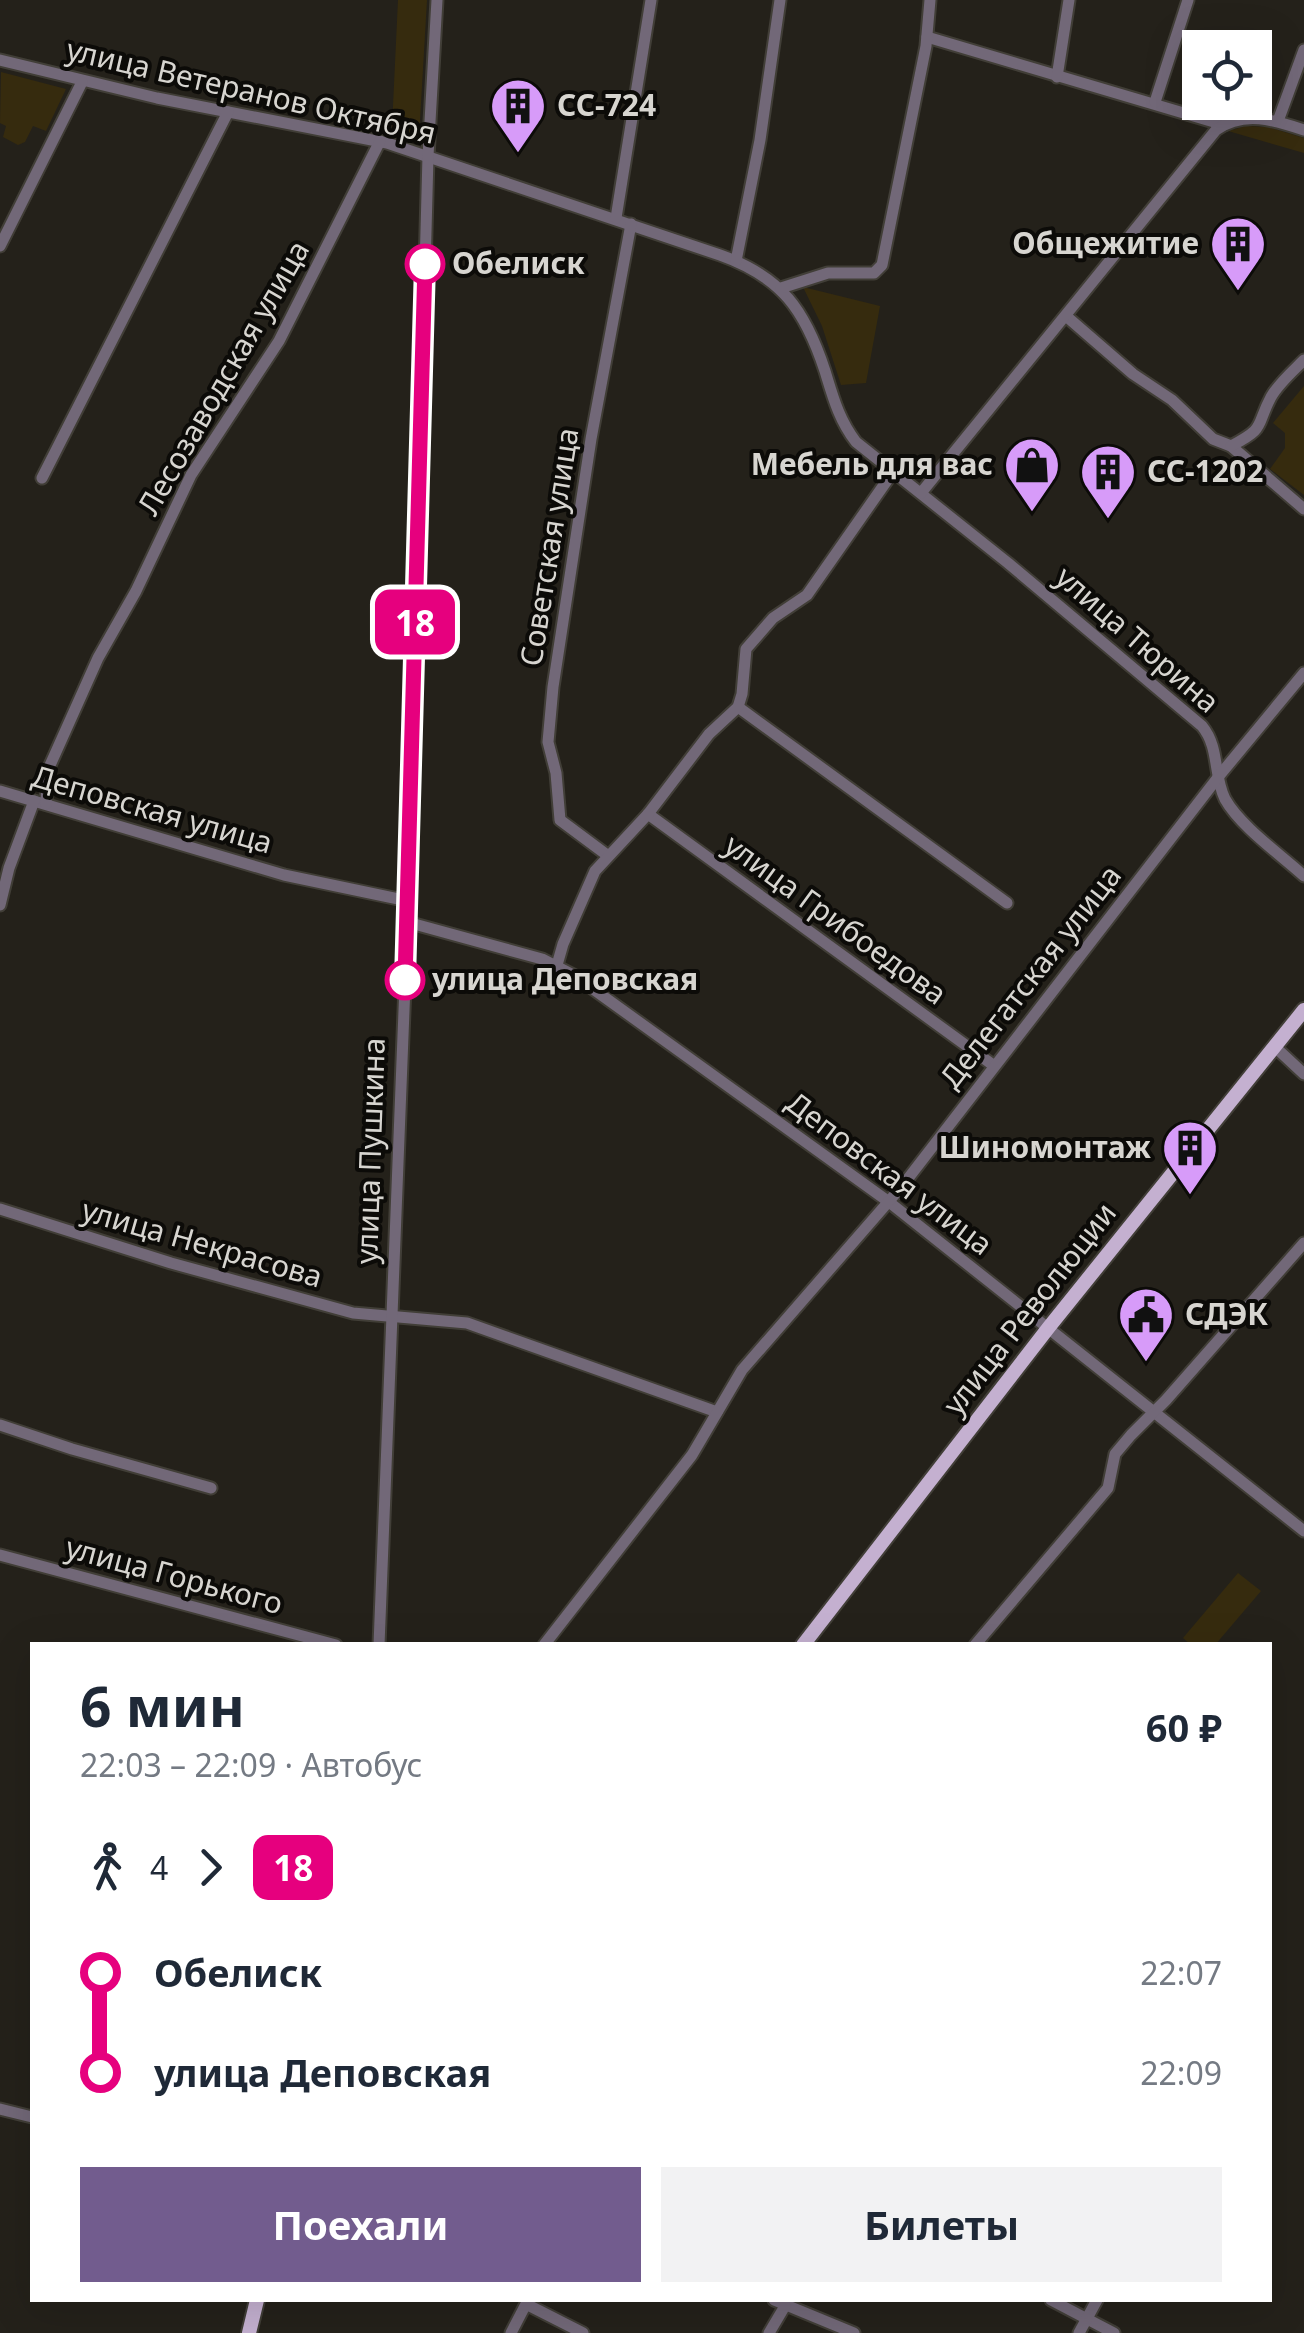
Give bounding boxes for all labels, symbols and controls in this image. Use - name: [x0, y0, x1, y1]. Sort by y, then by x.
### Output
- street label: улица Ветеранов Октября: [63, 28, 440, 153]
- map controls: [1182, 30, 1272, 120]
- button: locate: [1182, 30, 1272, 120]
- building icon: СС-724: [488, 76, 548, 155]
- place label: СС-724: [557, 84, 656, 125]
- building icon: Общежитие: [1208, 214, 1268, 293]
- place label: Общежитие: [1012, 222, 1199, 263]
- street label: Лесозаводская улица: [127, 232, 318, 522]
- place label: Обелиск: [452, 242, 585, 283]
- marker: Обелиск: [406, 245, 444, 283]
- street label: Советская улица: [509, 425, 588, 669]
- shop icon: Мебель для вас: [1002, 435, 1062, 514]
- building icon: СС-1202: [1078, 442, 1138, 521]
- place label: Мебель для вас: [751, 443, 993, 484]
- place label: СС-1202: [1147, 450, 1263, 491]
- street label: улица Тюрина: [1047, 556, 1229, 721]
- line badge: 18: [370, 590, 460, 654]
- text: 18: [395, 599, 435, 646]
- street label: Деповская улица: [27, 755, 277, 862]
- street label: улица Грибоедова: [716, 824, 955, 1013]
- street label: Делегатская улица: [930, 856, 1130, 1096]
- place label: улица Деповская: [431, 958, 698, 999]
- marker: улица Деповская: [386, 961, 424, 999]
- street label: улица Пушкина: [345, 1037, 394, 1265]
- street label: Деповская улица: [778, 1082, 1001, 1264]
- building icon: Шиномонтаж: [1160, 1118, 1220, 1197]
- place label: Шиномонтаж: [939, 1126, 1151, 1167]
- street label: улица Некрасова: [77, 1189, 327, 1297]
- street label: улица Революции: [933, 1193, 1125, 1423]
- public building icon: СДЭК: [1116, 1285, 1176, 1364]
- place label: СДЭК: [1185, 1293, 1268, 1334]
- street label: улица Горького: [61, 1526, 287, 1623]
- text: 6 мин: [80, 1668, 245, 1743]
- text: 60 ₽: [1146, 1701, 1222, 1753]
- text: 22:03 – 22:09 · Автобус: [80, 1743, 422, 1786]
- icon: walk: [80, 1840, 135, 1895]
- icon: forward: [183, 1840, 238, 1895]
- text: 18: [273, 1844, 313, 1891]
- text: 4: [150, 1846, 168, 1889]
- text: Обелиск: [154, 1946, 322, 1998]
- text: 22:07: [1140, 1951, 1222, 1994]
- text: улица Деповская: [154, 2046, 491, 2098]
- text: 22:09: [1140, 2051, 1222, 2094]
- button: Поехали: [80, 2167, 641, 2282]
- button: Билеты: [661, 2167, 1222, 2282]

